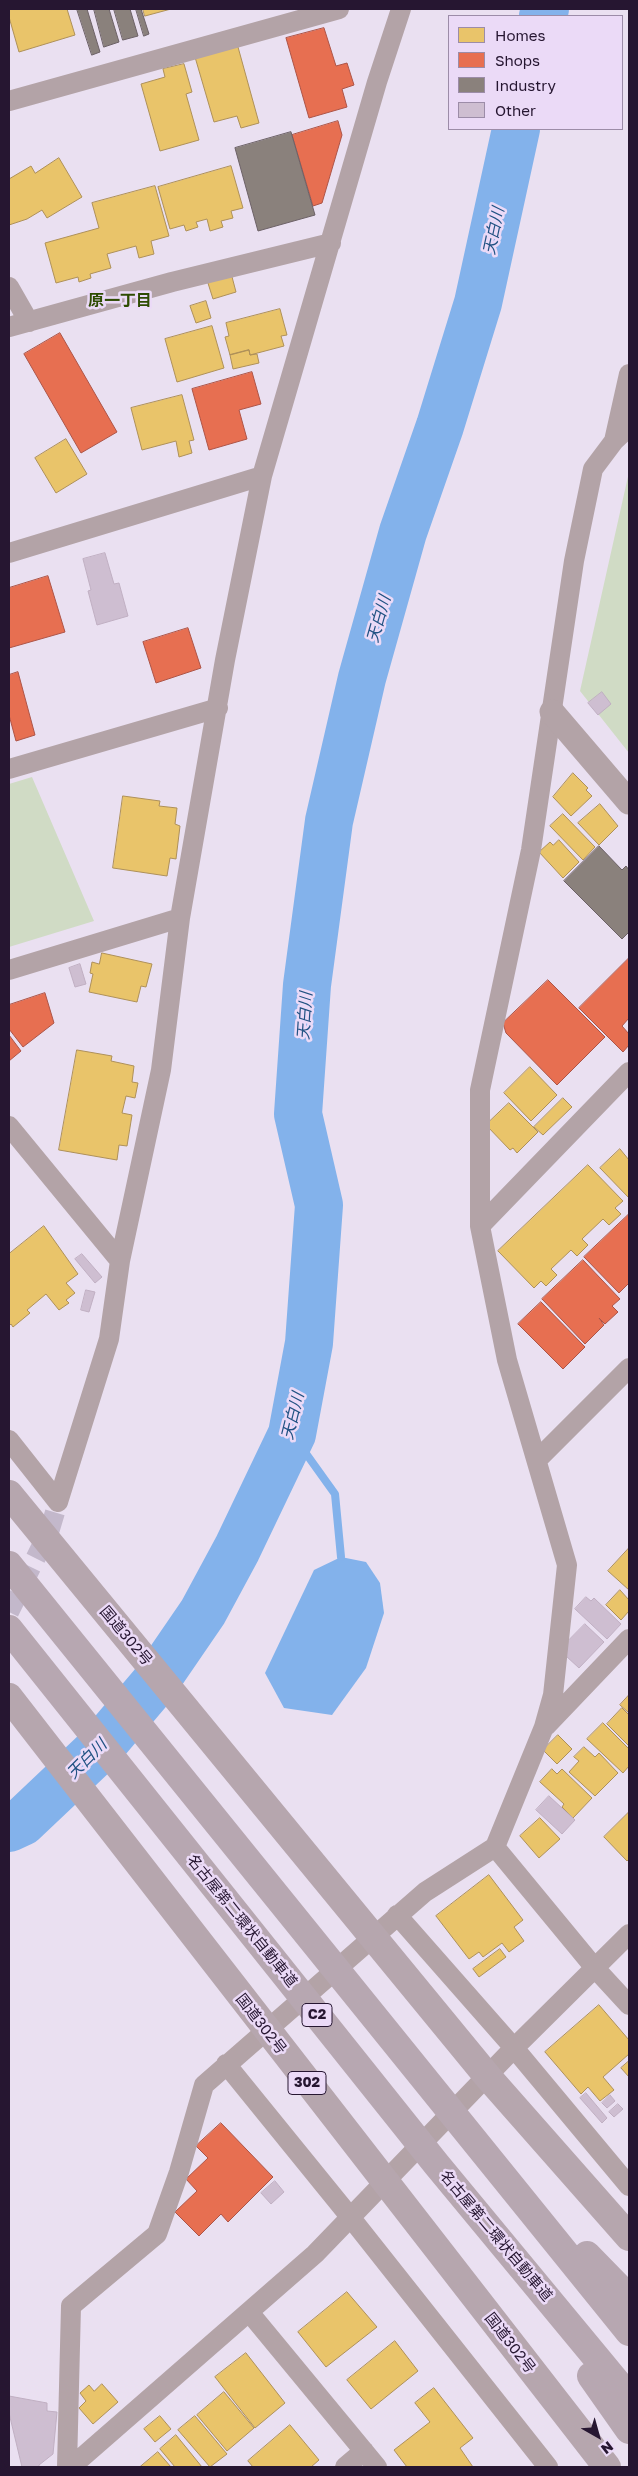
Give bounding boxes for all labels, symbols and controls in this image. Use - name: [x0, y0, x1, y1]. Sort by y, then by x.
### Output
- legend: [448, 15, 623, 130]
- text: Homes: [495, 26, 545, 44]
- text: Shops: [495, 51, 540, 69]
- text: Industry: [495, 76, 556, 94]
- text: Other: [495, 101, 536, 119]
- water label: 天白川: [480, 206, 508, 256]
- district label: 原一丁目: [88, 291, 152, 311]
- water label: 天白川: [363, 593, 395, 645]
- water label: 天白川: [294, 991, 316, 1041]
- water label: 天白川: [278, 1390, 308, 1442]
- street label: 国道302号: [96, 1603, 156, 1669]
- water label: 天白川: [63, 1735, 111, 1783]
- street label: 名古屋第二環状自動車道: [183, 1851, 301, 1991]
- street label: 国道302号: [232, 1990, 290, 2058]
- road number: C2: [302, 2004, 332, 2026]
- road number: 302: [288, 2072, 326, 2094]
- street label: 名古屋第二環状自動車道: [436, 2167, 556, 2305]
- street label: 国道302号: [481, 2309, 539, 2377]
- north arrow: [573, 2411, 623, 2461]
- text: N: [598, 2438, 617, 2458]

